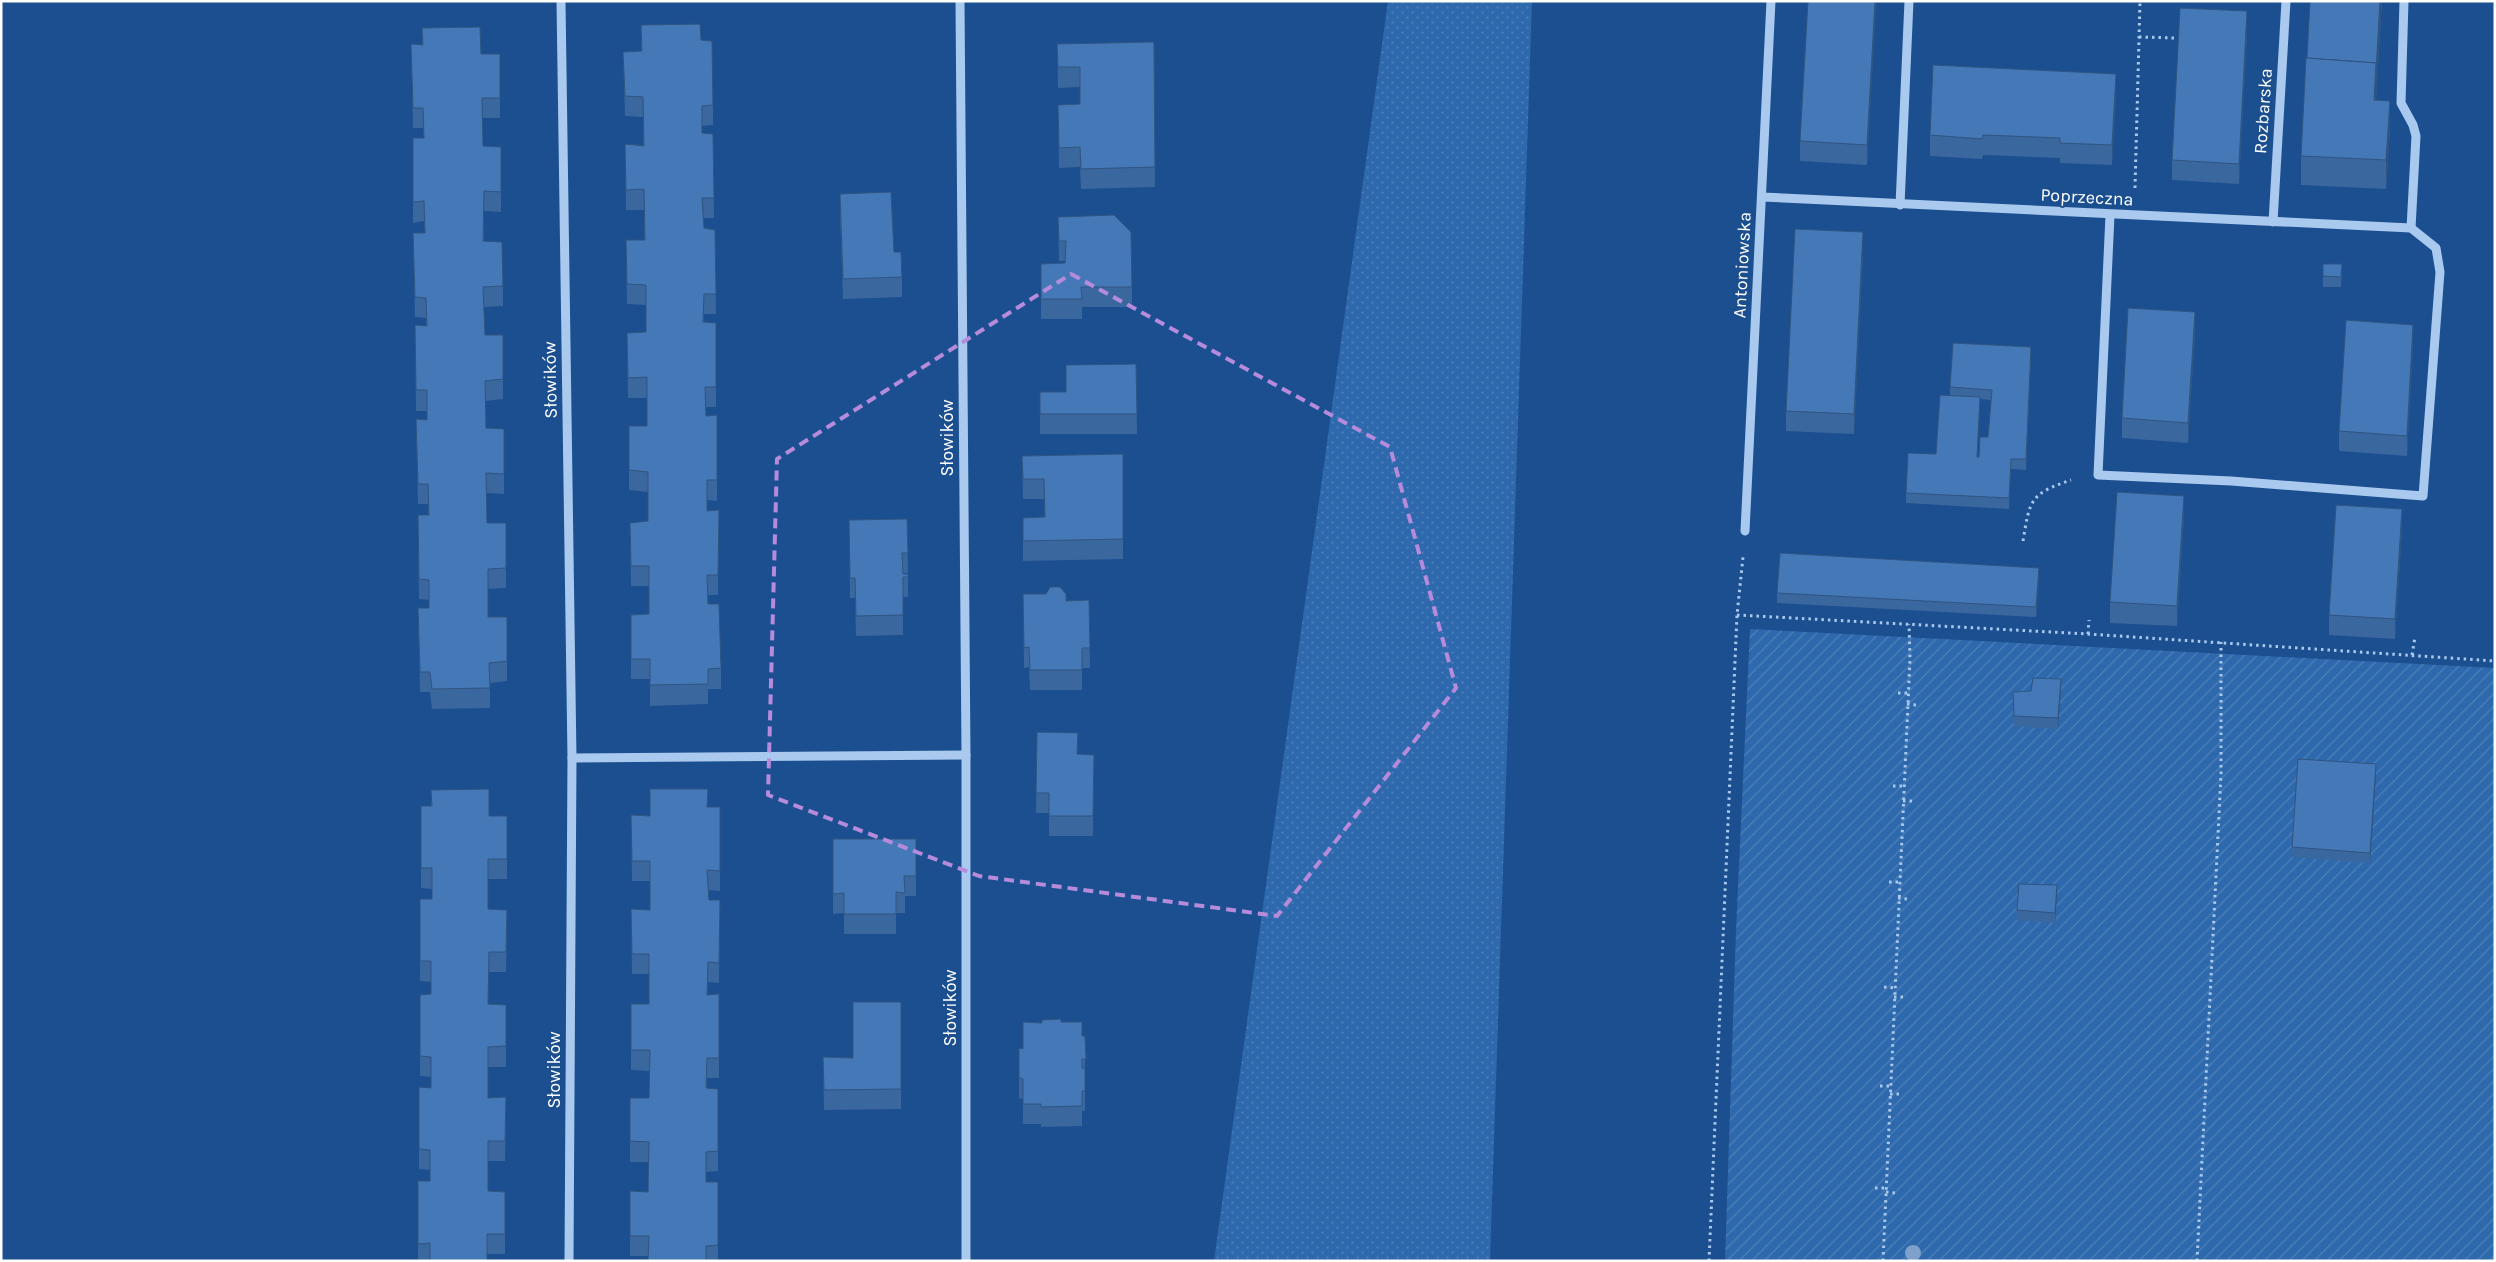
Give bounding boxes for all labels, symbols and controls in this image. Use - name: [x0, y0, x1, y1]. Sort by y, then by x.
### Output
- street label: Rozbarska: [2249, 67, 2277, 155]
- street label: Poprzeczna: [2040, 184, 2134, 210]
- street label: Antoniowska: [1728, 211, 1756, 319]
- street label: Słowików: [538, 341, 562, 419]
- street label: Słowików: [936, 399, 958, 477]
- street label: Słowików: [939, 969, 961, 1047]
- street label: Słowików: [543, 1031, 565, 1109]

